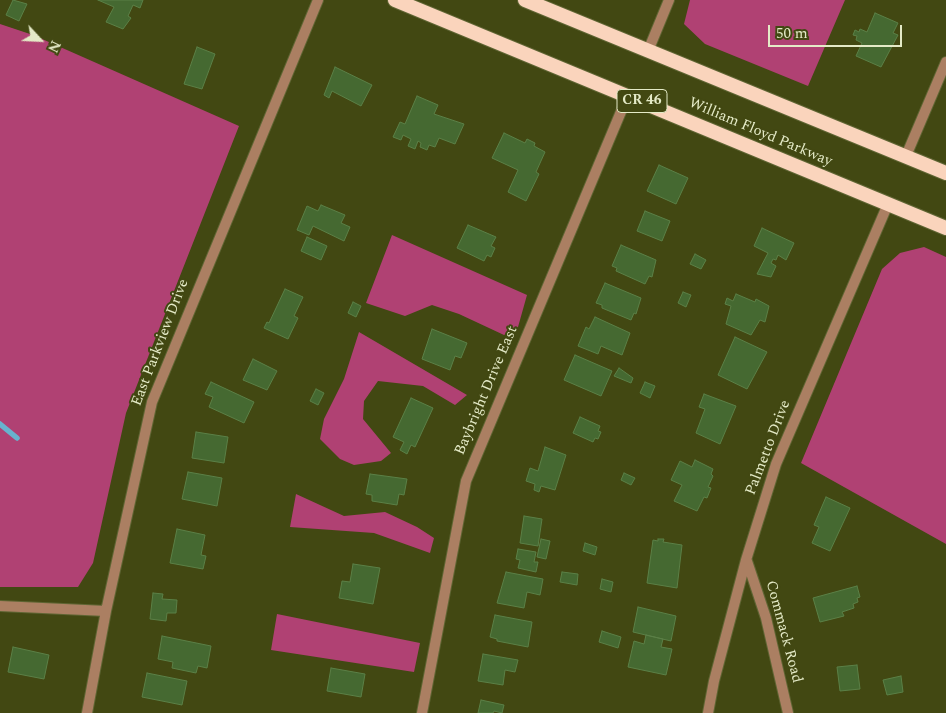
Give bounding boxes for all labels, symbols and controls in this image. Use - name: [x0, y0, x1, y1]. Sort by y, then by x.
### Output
- north arrow: [15, 15, 65, 65]
- scale bar: [771, 15, 905, 47]
- text: 50 m: [776, 22, 808, 45]
- text: N: [42, 37, 66, 56]
- road number: CR 46: [617, 90, 667, 112]
- street label: William Floyd Parkway: [686, 95, 834, 171]
- street label: East Parkview Drive: [129, 277, 193, 409]
- street label: Baybright Drive East: [452, 324, 522, 458]
- street label: Palmetto Drive: [743, 398, 795, 498]
- street label: Commack Road: [761, 579, 805, 685]

